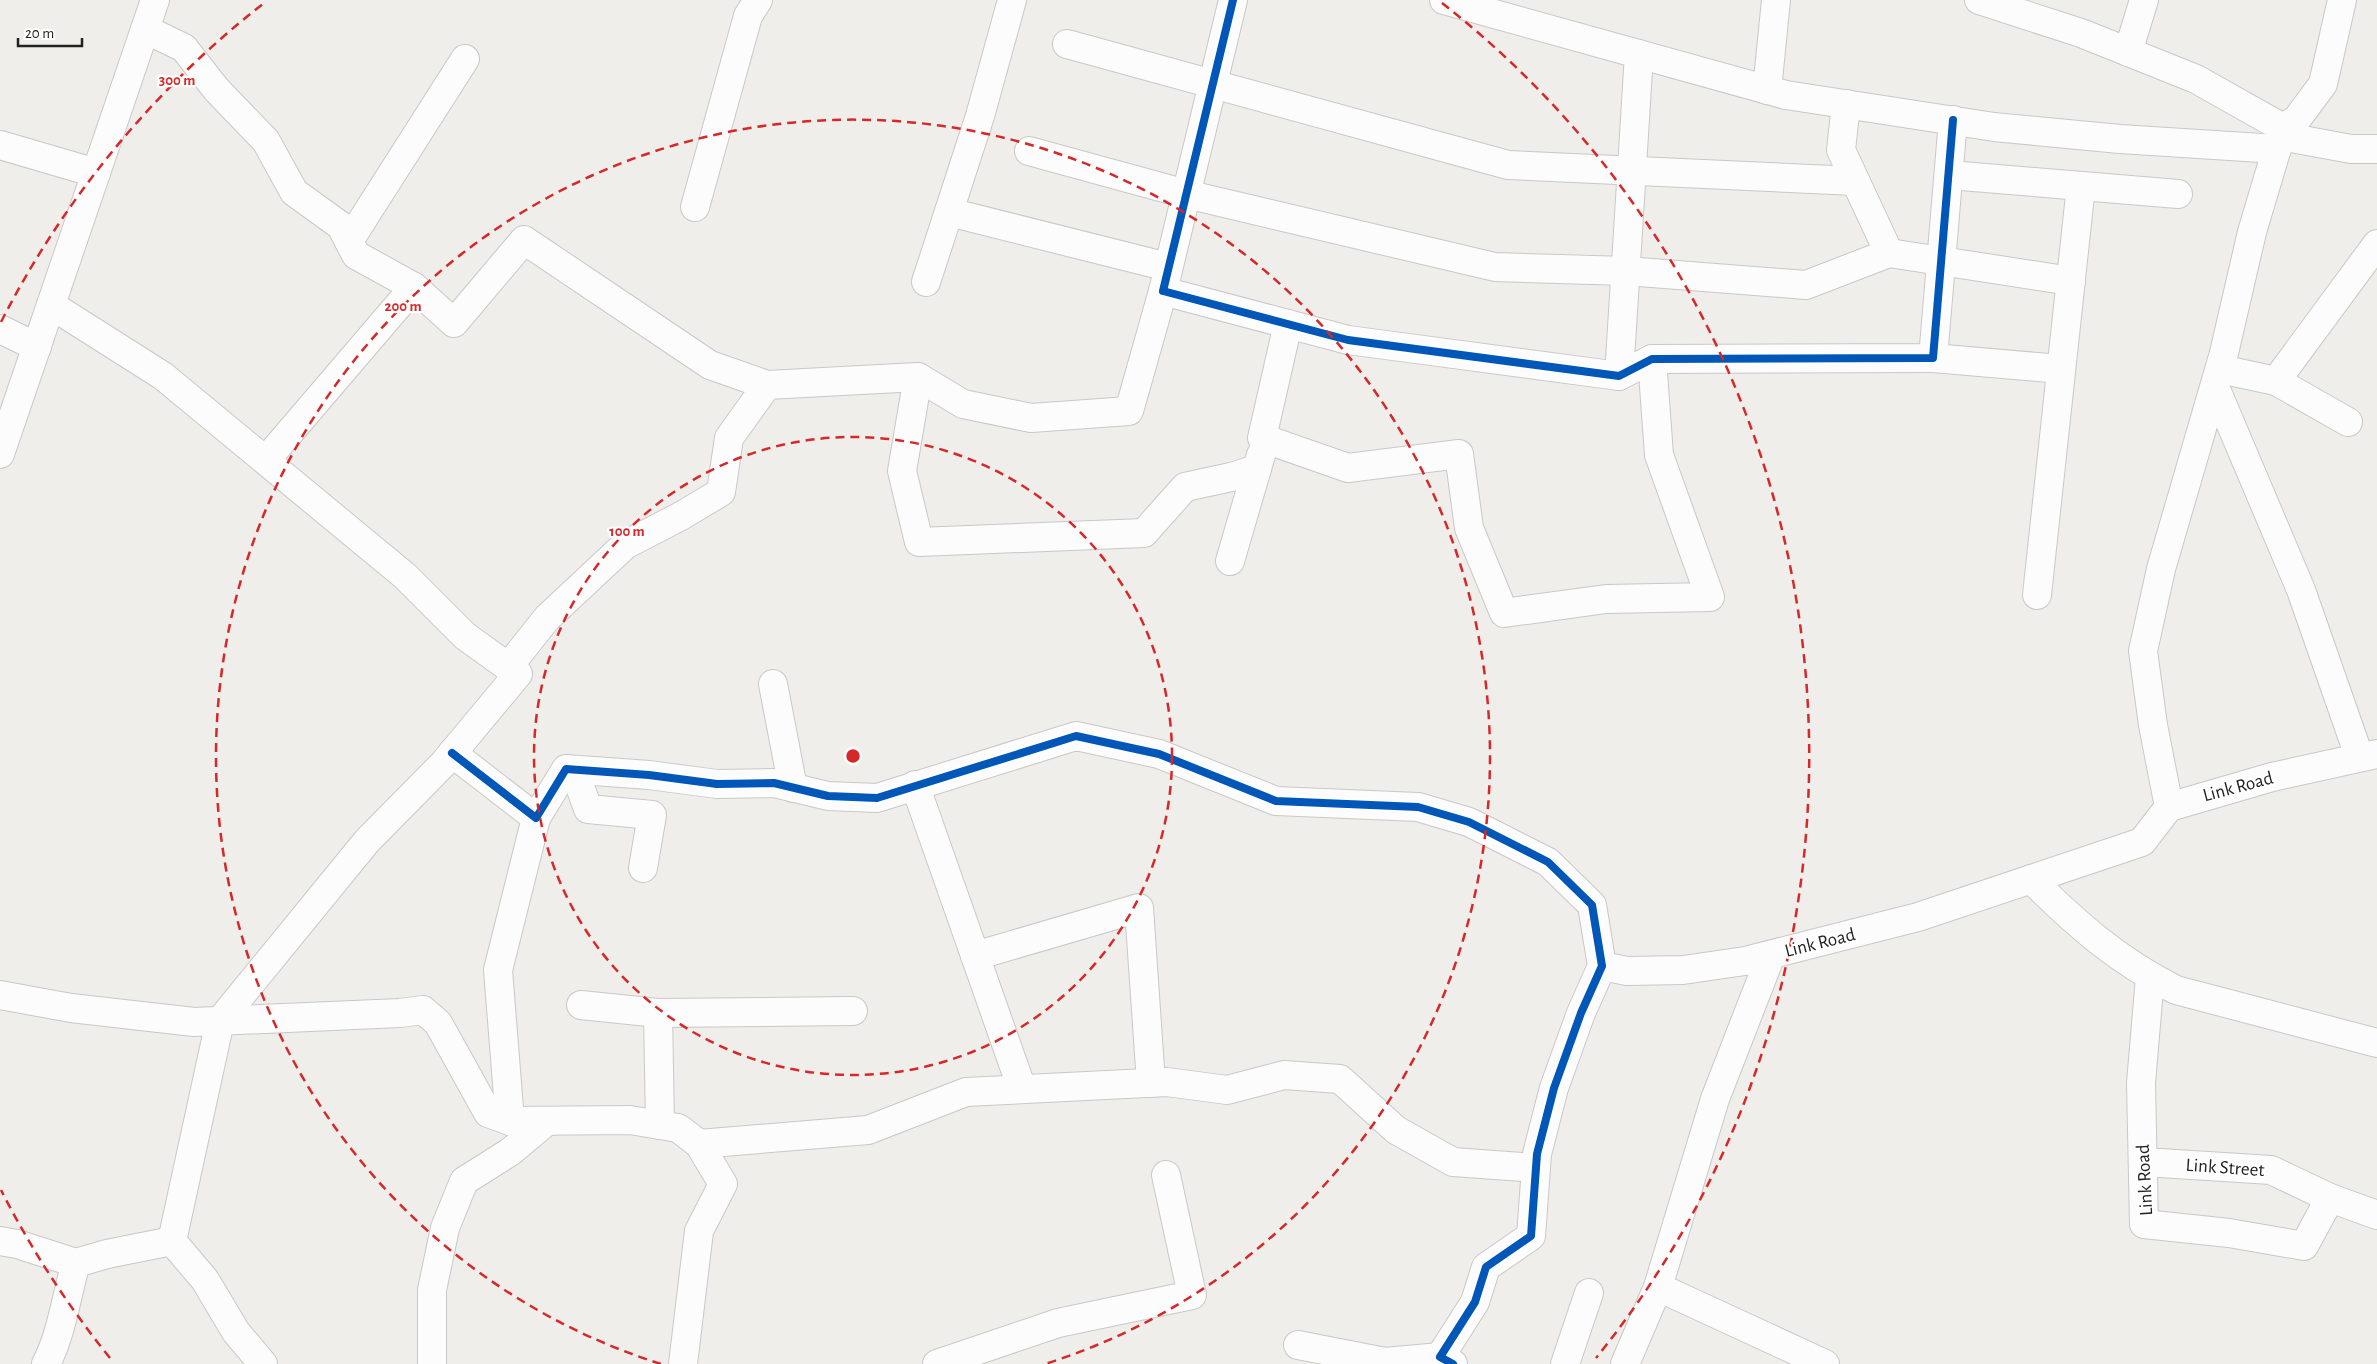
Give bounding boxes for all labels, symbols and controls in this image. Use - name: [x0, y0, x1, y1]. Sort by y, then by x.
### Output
- scale bar: [18, 15, 81, 47]
- text: 20 m: [25, 26, 54, 41]
- text: 300 m: [159, 73, 195, 88]
- text: 200 m: [384, 299, 422, 314]
- text: 100 m: [609, 524, 645, 539]
- centre of rings: [844, 747, 862, 765]
- street label: Link Road: [2201, 768, 2275, 805]
- street label: Link Road: [1783, 925, 1857, 961]
- street label: Link Road: [2134, 1143, 2156, 1216]
- street label: Link Street: [2185, 1156, 2265, 1180]

